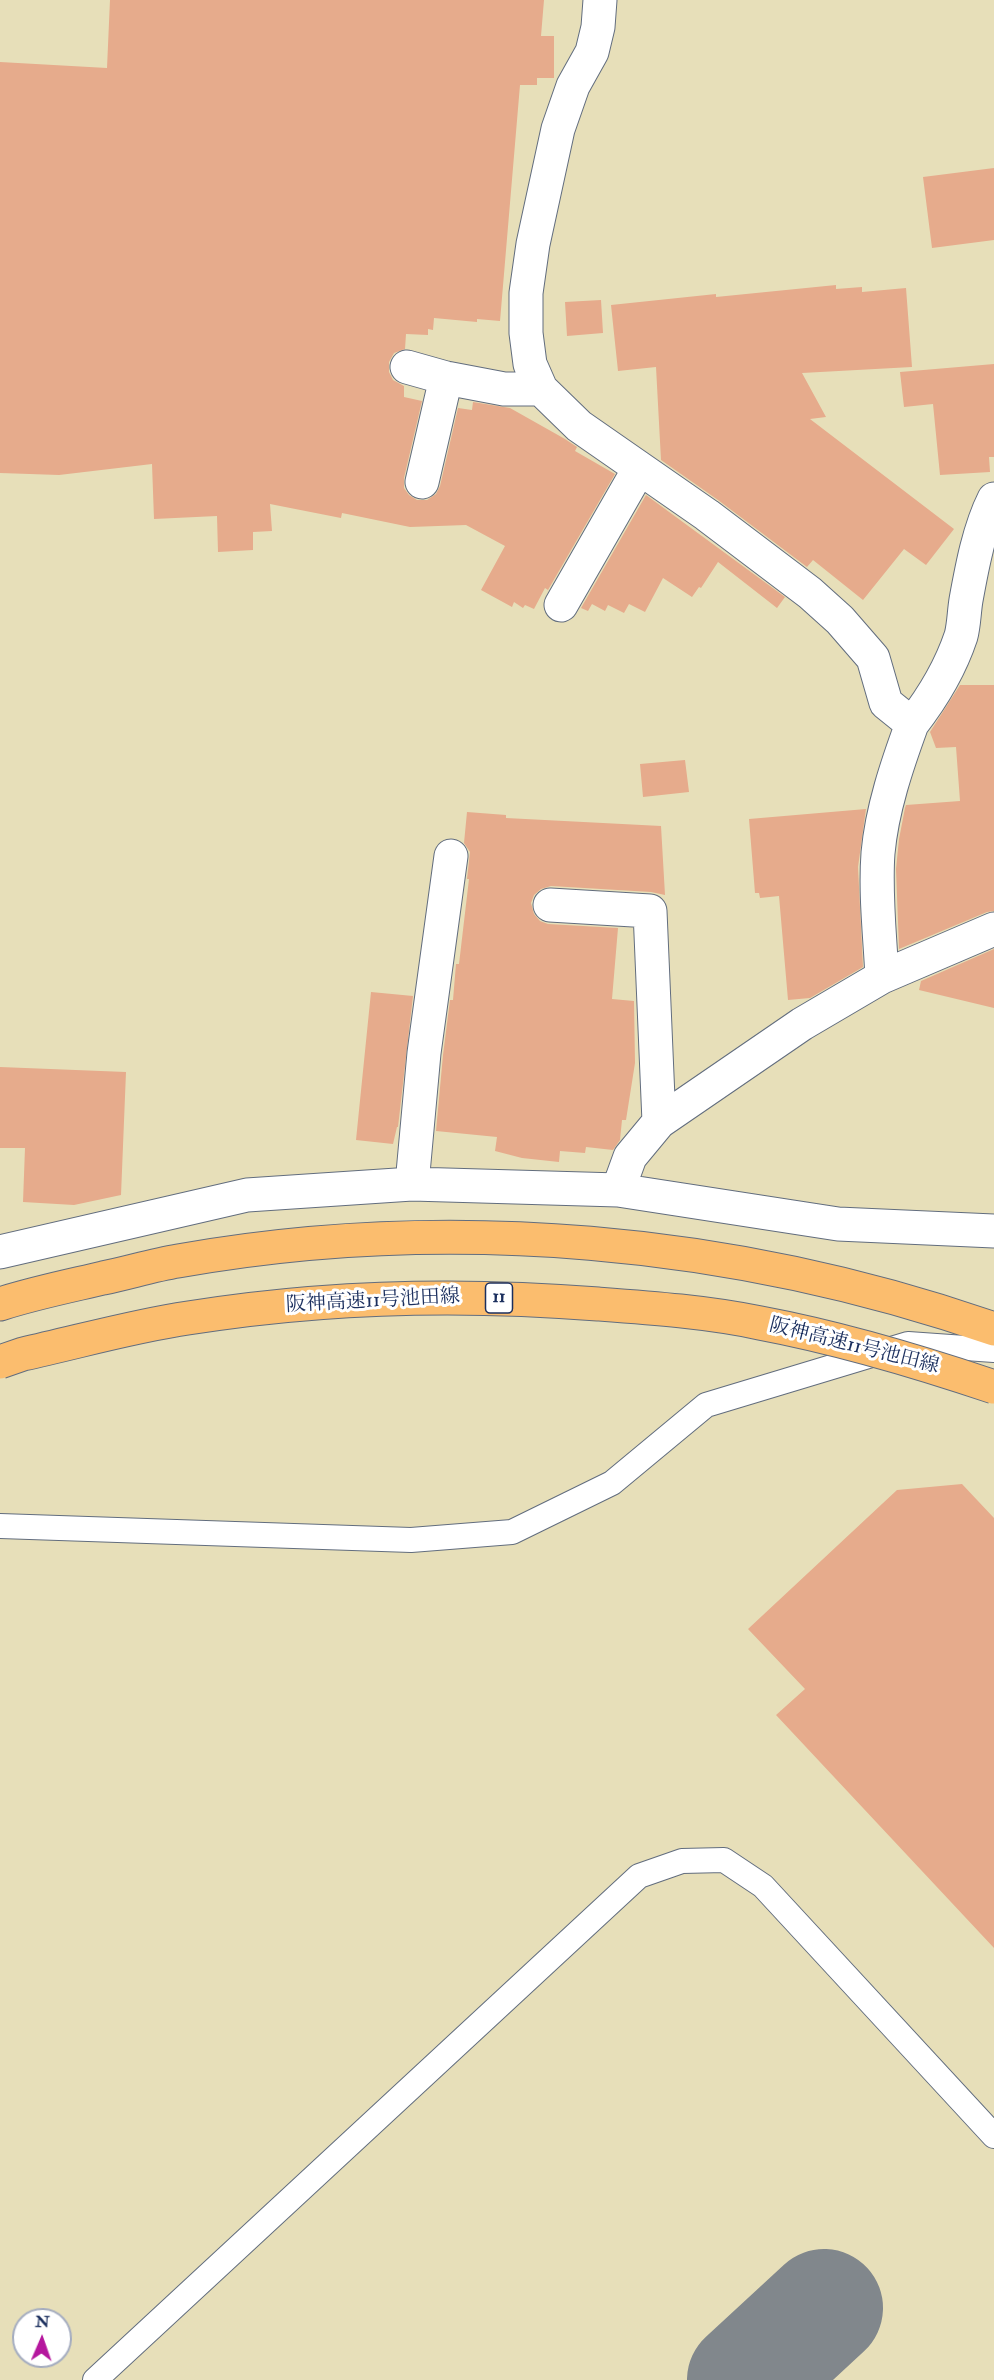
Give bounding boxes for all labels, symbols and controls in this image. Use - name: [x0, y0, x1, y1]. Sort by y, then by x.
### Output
- road number: 11: [486, 1283, 512, 1313]
- street label: 阪神高速11号池田線: [285, 1285, 461, 1319]
- street label: 阪神高速11号池田線: [767, 1314, 941, 1380]
- north arrow: [12, 2308, 72, 2368]
- text: N: [35, 2312, 50, 2332]

